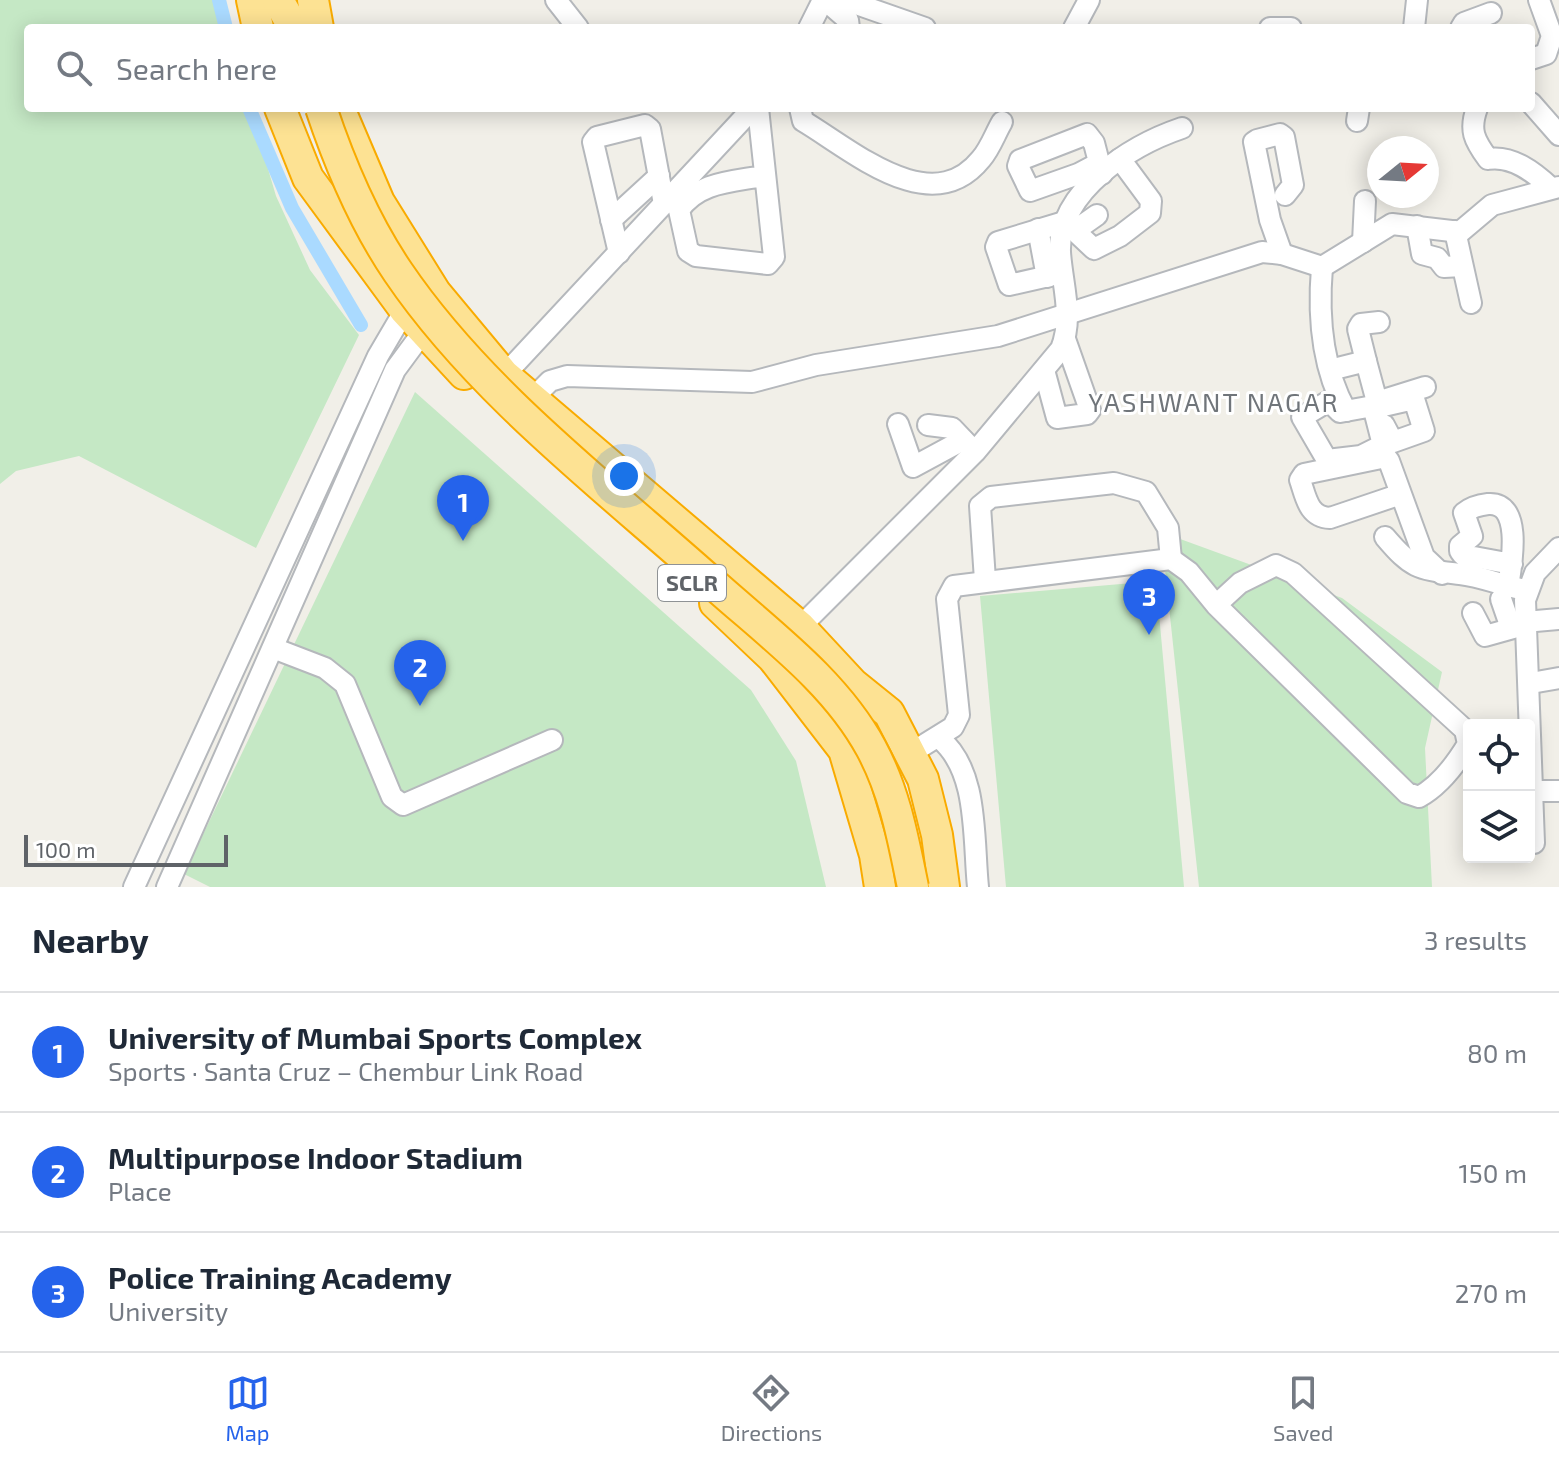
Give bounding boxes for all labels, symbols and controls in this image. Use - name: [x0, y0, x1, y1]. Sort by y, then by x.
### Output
- search box: [24, 24, 1535, 112]
- icon: search: [52, 46, 96, 90]
- text: Search here: [116, 50, 277, 86]
- north arrow: [1367, 136, 1439, 208]
- district label: YASHWANT NAGAR: [1088, 386, 1340, 417]
- your location: [604, 456, 644, 496]
- pin: 1: [437, 475, 489, 541]
- road number: SCLR: [658, 565, 726, 601]
- pin: 3: [1123, 569, 1175, 635]
- pin: 2: [394, 640, 446, 706]
- map controls: [1463, 719, 1535, 863]
- button: locate: [1463, 719, 1535, 791]
- button: layers: [1463, 791, 1535, 863]
- scale bar: [24, 831, 228, 867]
- text: 100 m: [36, 836, 95, 862]
- text: Nearby: [32, 919, 149, 960]
- text: 3 results: [1424, 924, 1527, 955]
- text: University of Mumbai Sports Complex: [108, 1019, 642, 1055]
- text: 1: [52, 1037, 64, 1068]
- text: 80 m: [1467, 1037, 1527, 1068]
- text: Sports · Santa Cruz – Chembur Link Road: [108, 1055, 584, 1086]
- text: Multipurpose Indoor Stadium: [108, 1139, 523, 1175]
- text: 2: [50, 1157, 66, 1188]
- text: 150 m: [1458, 1157, 1527, 1188]
- text: Place: [108, 1175, 172, 1206]
- text: Police Training Academy: [108, 1259, 452, 1295]
- text: 3: [51, 1277, 65, 1308]
- text: 270 m: [1455, 1277, 1527, 1308]
- text: University: [108, 1295, 228, 1326]
- tab: Map: [226, 1371, 270, 1445]
- tab: Directions: [721, 1371, 822, 1445]
- tab: Saved: [1273, 1371, 1333, 1445]

